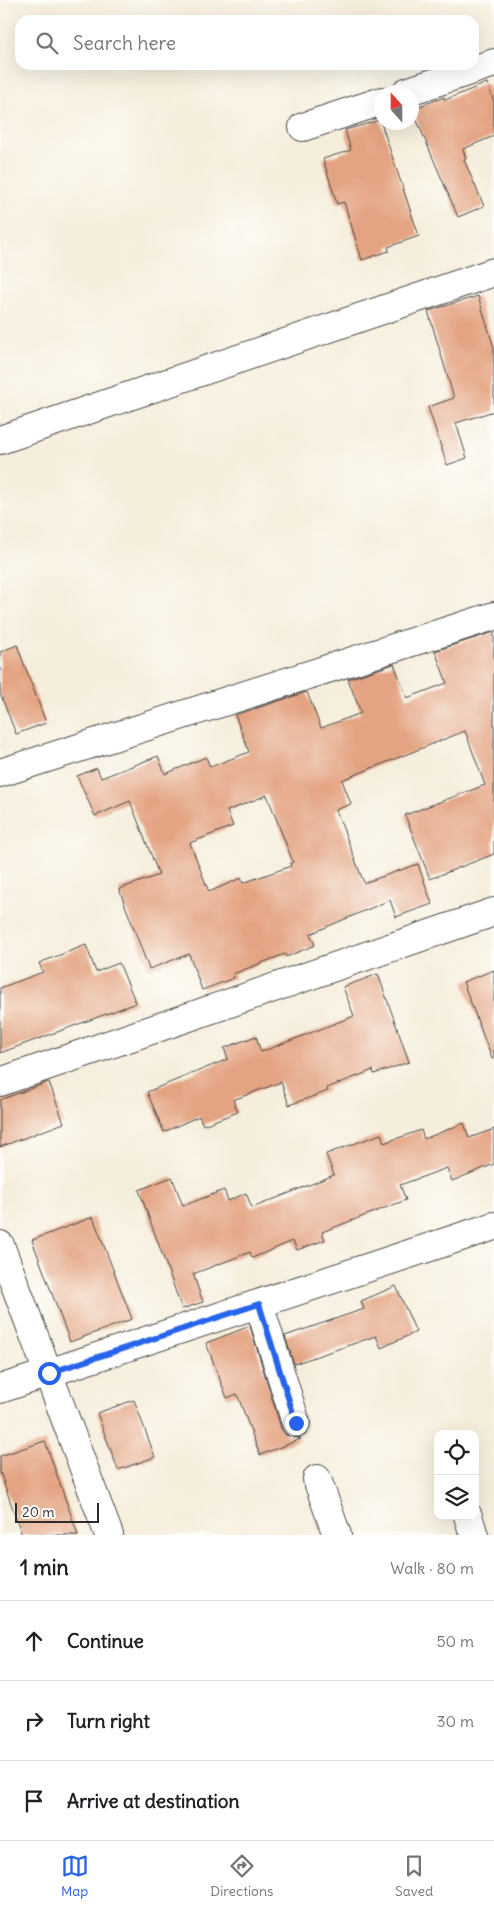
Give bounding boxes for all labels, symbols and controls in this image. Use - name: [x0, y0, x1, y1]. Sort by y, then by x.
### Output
- search box: [15, 15, 479, 70]
- icon: search: [33, 29, 61, 57]
- text: Search here: [73, 31, 176, 55]
- north arrow: [374, 85, 419, 130]
- route start: [38, 1362, 61, 1385]
- route end: [285, 1412, 308, 1435]
- map controls: [434, 1430, 479, 1520]
- button: locate: [434, 1430, 479, 1475]
- button: layers: [434, 1475, 479, 1520]
- scale bar: [15, 1500, 99, 1523]
- text: 20 m: [22, 1503, 55, 1521]
- text: 1 min: [20, 1554, 69, 1581]
- text: Walk · 80 m: [390, 1558, 474, 1578]
- icon: ahead: [20, 1627, 48, 1655]
- text: Continue: [67, 1629, 144, 1653]
- text: 50 m: [436, 1631, 474, 1651]
- icon: right: [20, 1707, 48, 1735]
- text: Turn right: [67, 1709, 150, 1733]
- text: 30 m: [437, 1711, 474, 1731]
- icon: arrive: [20, 1787, 48, 1815]
- text: Arrive at destination: [67, 1789, 240, 1813]
- tab: Map: [61, 1852, 89, 1900]
- tab: Directions: [210, 1852, 273, 1900]
- tab: Saved: [395, 1852, 433, 1900]

